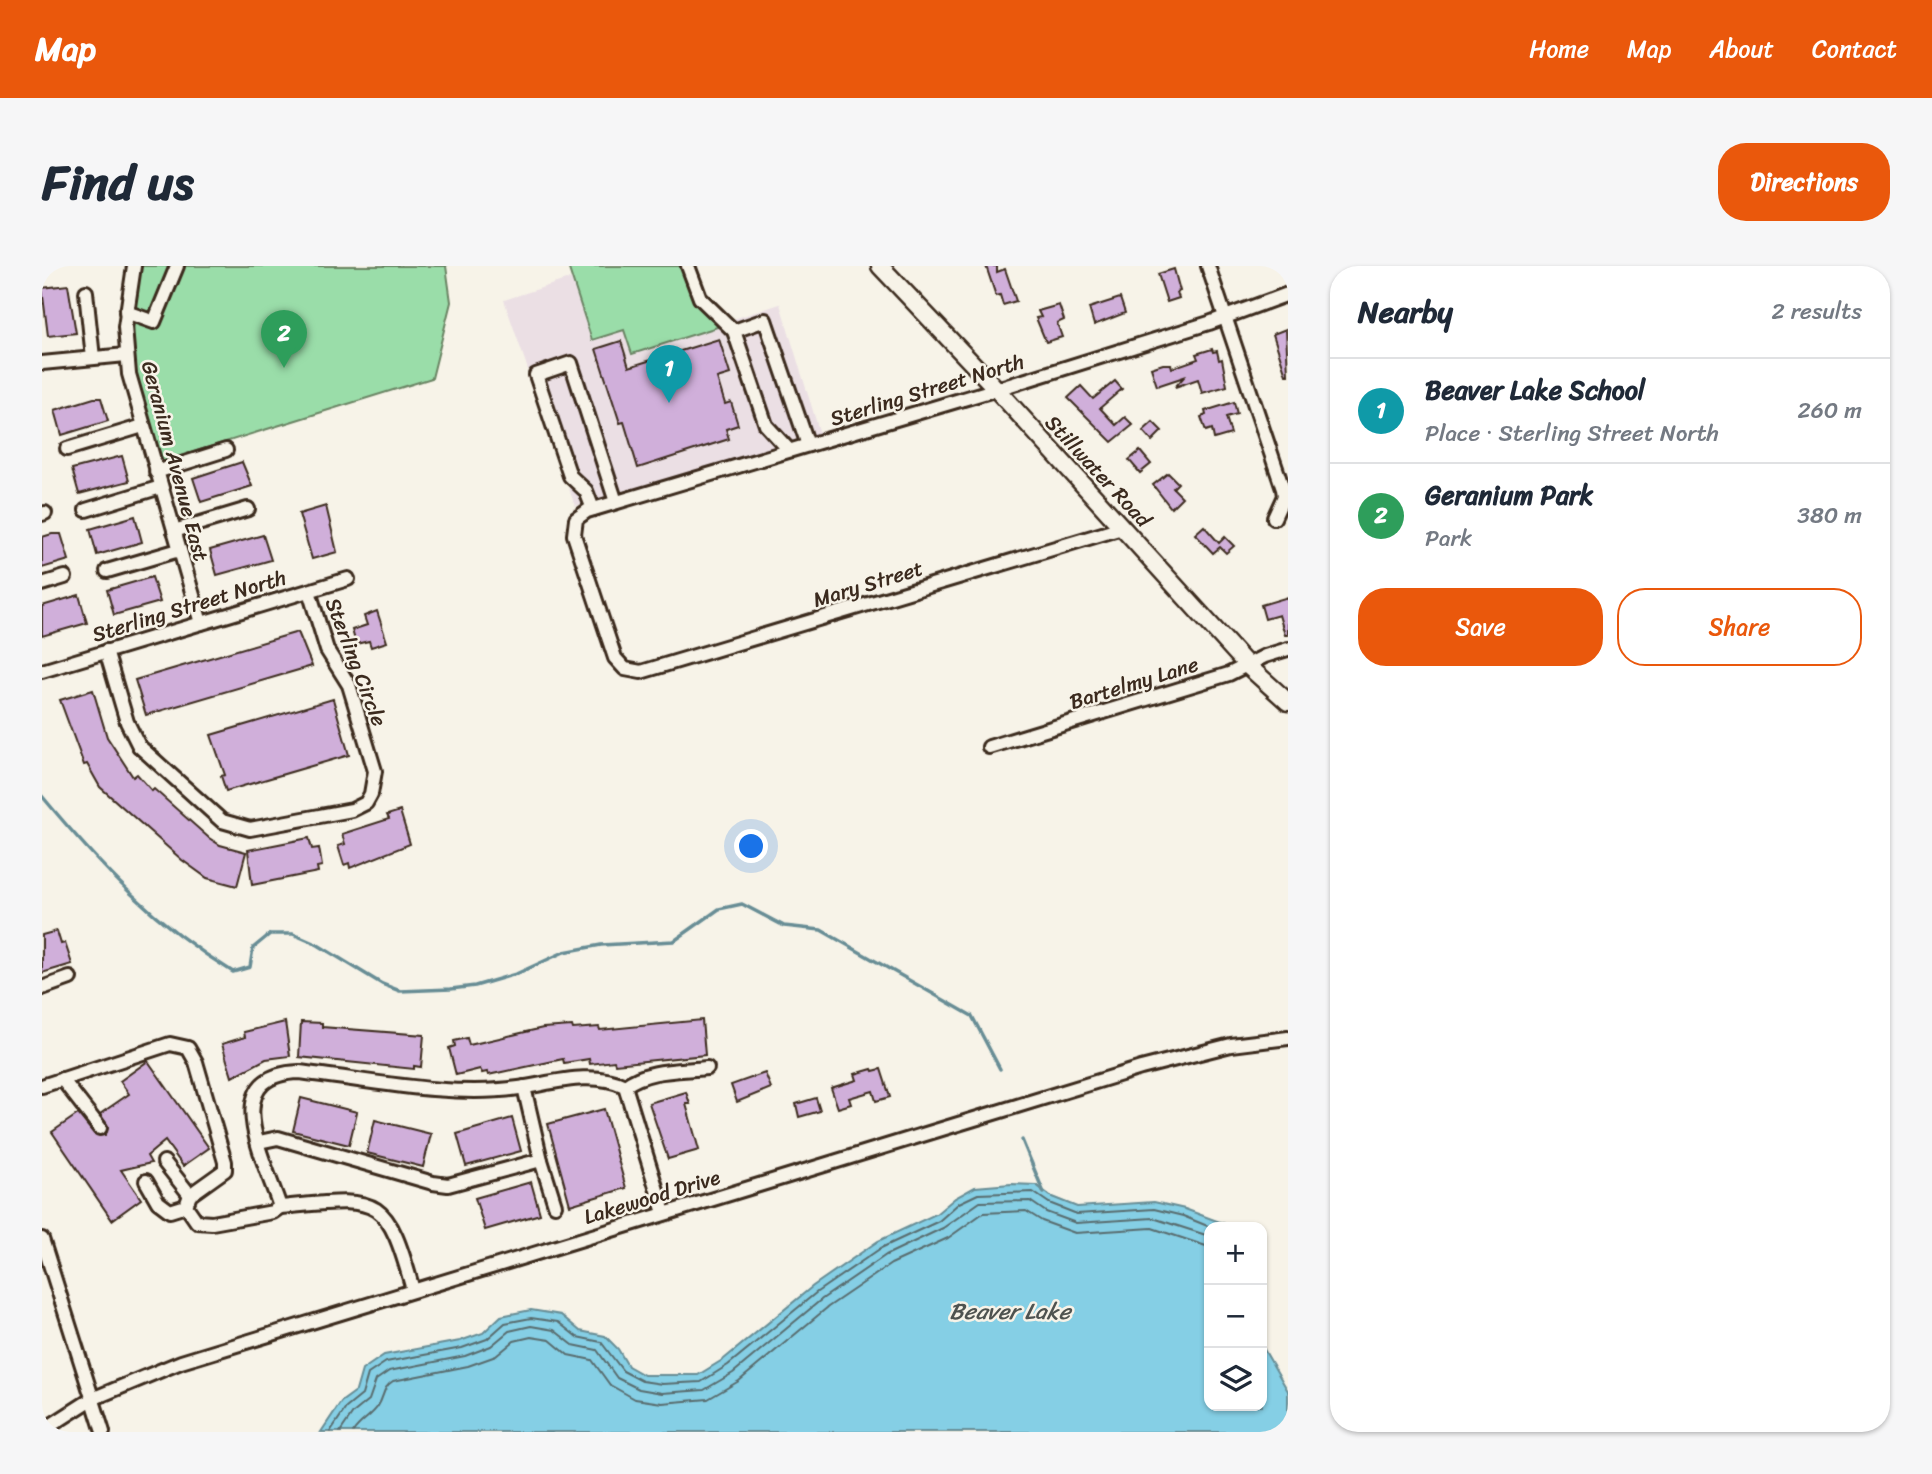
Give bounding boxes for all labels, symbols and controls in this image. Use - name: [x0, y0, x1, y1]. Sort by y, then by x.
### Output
- text: Map: [35, 20, 96, 78]
- text: Home: [1529, 28, 1589, 70]
- text: Map: [1627, 28, 1671, 70]
- text: About: [1709, 28, 1774, 70]
- text: Contact: [1812, 28, 1897, 70]
- text: Find us: [42, 139, 194, 226]
- button: Directions: [1718, 143, 1890, 221]
- text: Nearby: [1358, 285, 1453, 339]
- text: 2 results: [1771, 291, 1862, 332]
- pin: 2: [261, 310, 307, 368]
- street label: Sterling Street North: [825, 342, 1029, 438]
- pin: 1: [646, 345, 692, 403]
- street label: Geranium Avenue East: [130, 357, 220, 565]
- text: Beaver Lake School: [1425, 367, 1645, 413]
- text: 1: [1376, 390, 1386, 431]
- text: 260 m: [1797, 390, 1862, 431]
- street label: Stillwater Road: [1035, 406, 1162, 538]
- text: Place · Sterling Street North: [1425, 413, 1719, 454]
- text: Geranium Park: [1425, 472, 1593, 518]
- text: 2: [1374, 495, 1388, 536]
- text: 380 m: [1797, 495, 1862, 536]
- text: Park: [1425, 518, 1472, 559]
- street label: Mary Street: [808, 549, 928, 619]
- street label: Sterling Street North: [87, 558, 291, 654]
- button: Save: [1358, 588, 1603, 666]
- button: Share: [1617, 588, 1862, 666]
- street label: Sterling Circle: [314, 592, 398, 732]
- street label: Bartelmy Lane: [1065, 645, 1203, 721]
- your location: [734, 829, 768, 863]
- street label: Lakewood Drive: [579, 1158, 725, 1236]
- map controls: [1204, 1222, 1267, 1411]
- button: +: [1204, 1222, 1267, 1285]
- button: −: [1204, 1285, 1267, 1348]
- water label: Beaver Lake: [949, 1291, 1073, 1332]
- button: layers: [1204, 1348, 1267, 1411]

